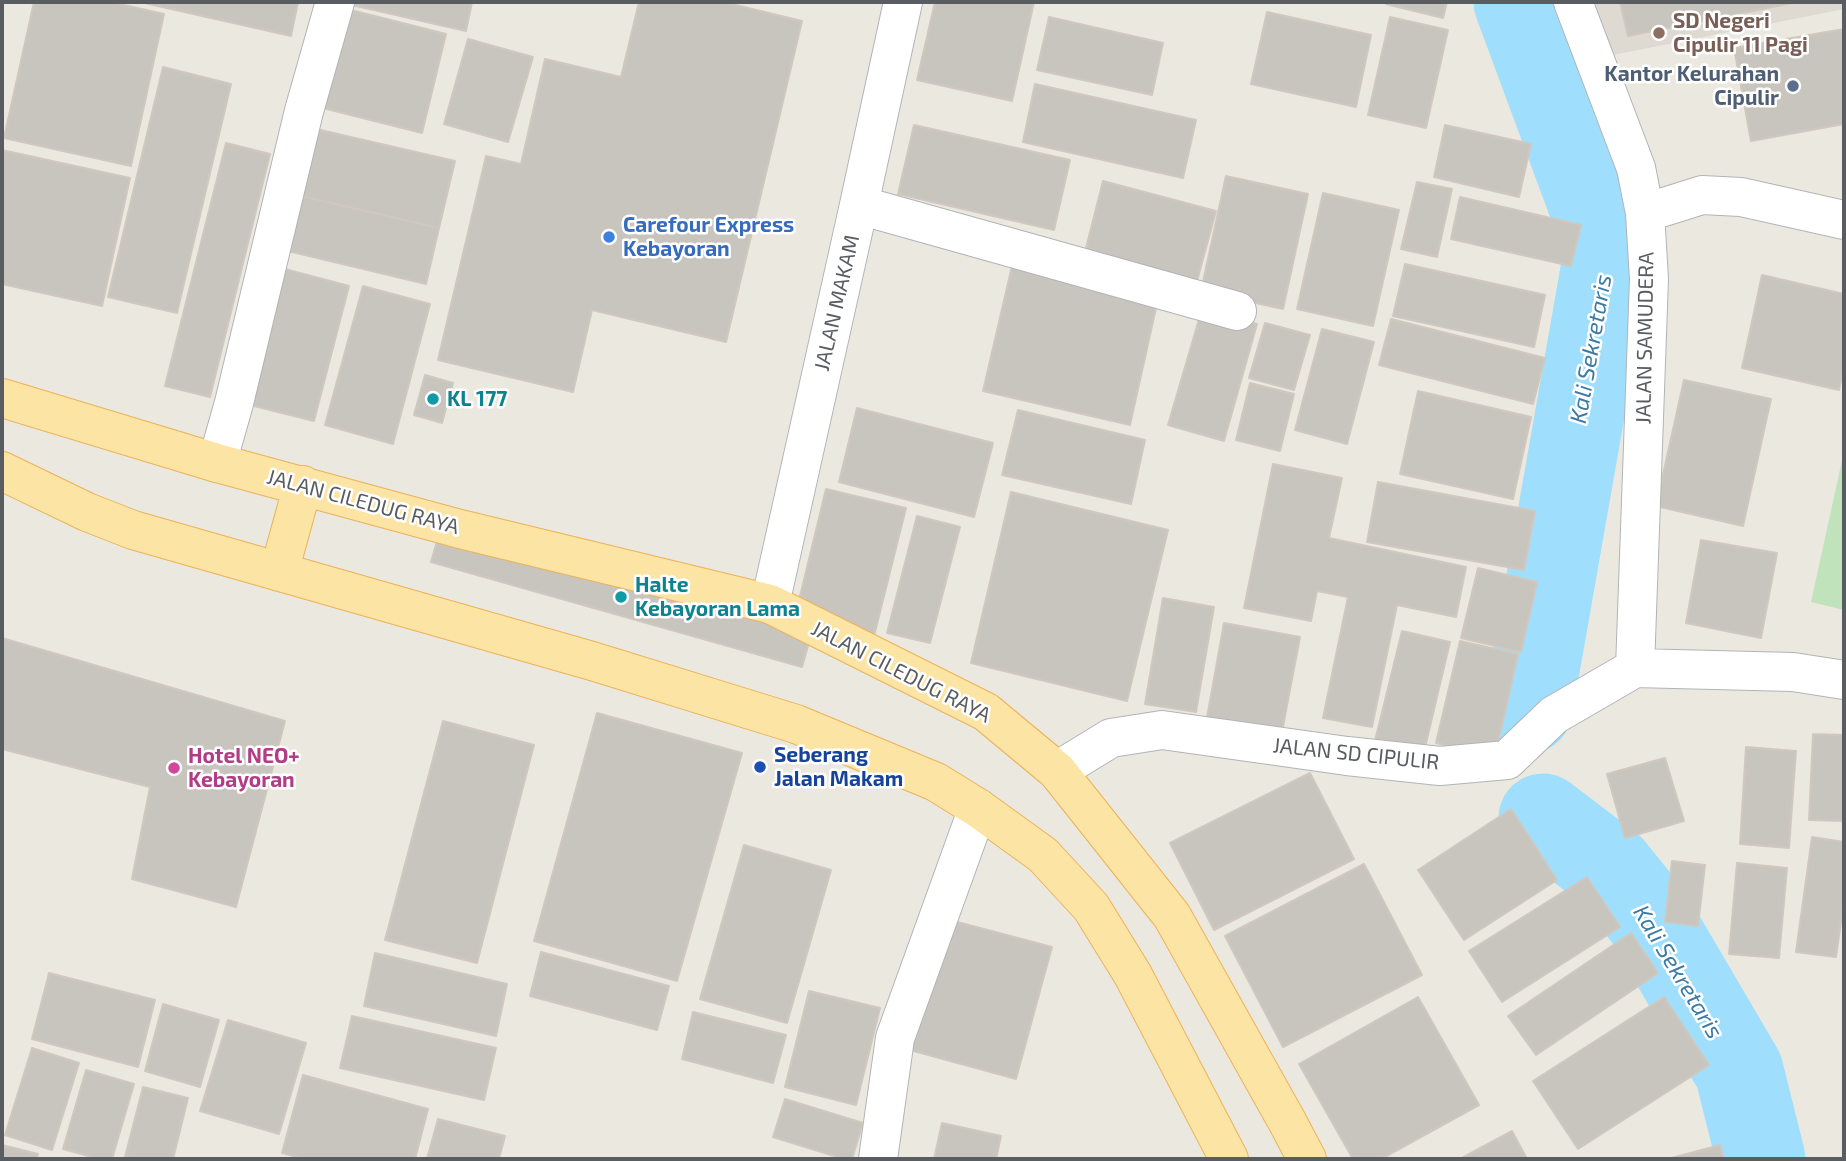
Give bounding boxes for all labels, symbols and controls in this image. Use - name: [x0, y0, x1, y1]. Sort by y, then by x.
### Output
- place label: SD Negeri Cipulir 11 Pagi: [1673, 8, 1808, 58]
- marker: SD Negeri Cipulir 11 Pagi: [1651, 25, 1667, 41]
- place label: Kantor Kelurahan Cipulir: [1604, 61, 1779, 111]
- marker: Kantor Kelurahan Cipulir: [1785, 78, 1801, 94]
- place label: Carefour Express Kebayoran: [623, 212, 794, 262]
- marker: Carefour Express Kebayoran: [601, 229, 617, 245]
- street label: JALAN MAKAM: [809, 232, 865, 374]
- street label: JALAN SAMUDERA: [1631, 252, 1659, 424]
- water label: Kali Sekretaris: [1564, 272, 1618, 426]
- place label: KL 177: [447, 386, 507, 412]
- marker: KL 177: [425, 391, 441, 407]
- street label: JALAN CILEDUG RAYA: [264, 464, 462, 540]
- place label: Halte Kebayoran Lama: [635, 572, 800, 622]
- marker: Halte Kebayoran Lama: [613, 589, 629, 605]
- street label: JALAN CILEDUG RAYA: [807, 616, 995, 728]
- street label: JALAN SD CIPULIR: [1272, 733, 1440, 775]
- place label: Seberang Jalan Makam: [774, 742, 903, 792]
- place label: Hotel NEO+ Kebayoran: [188, 743, 300, 793]
- marker: Seberang Jalan Makam: [752, 759, 768, 775]
- marker: Hotel NEO+ Kebayoran: [166, 760, 182, 776]
- water label: Kali Sekretaris: [1627, 900, 1729, 1044]

